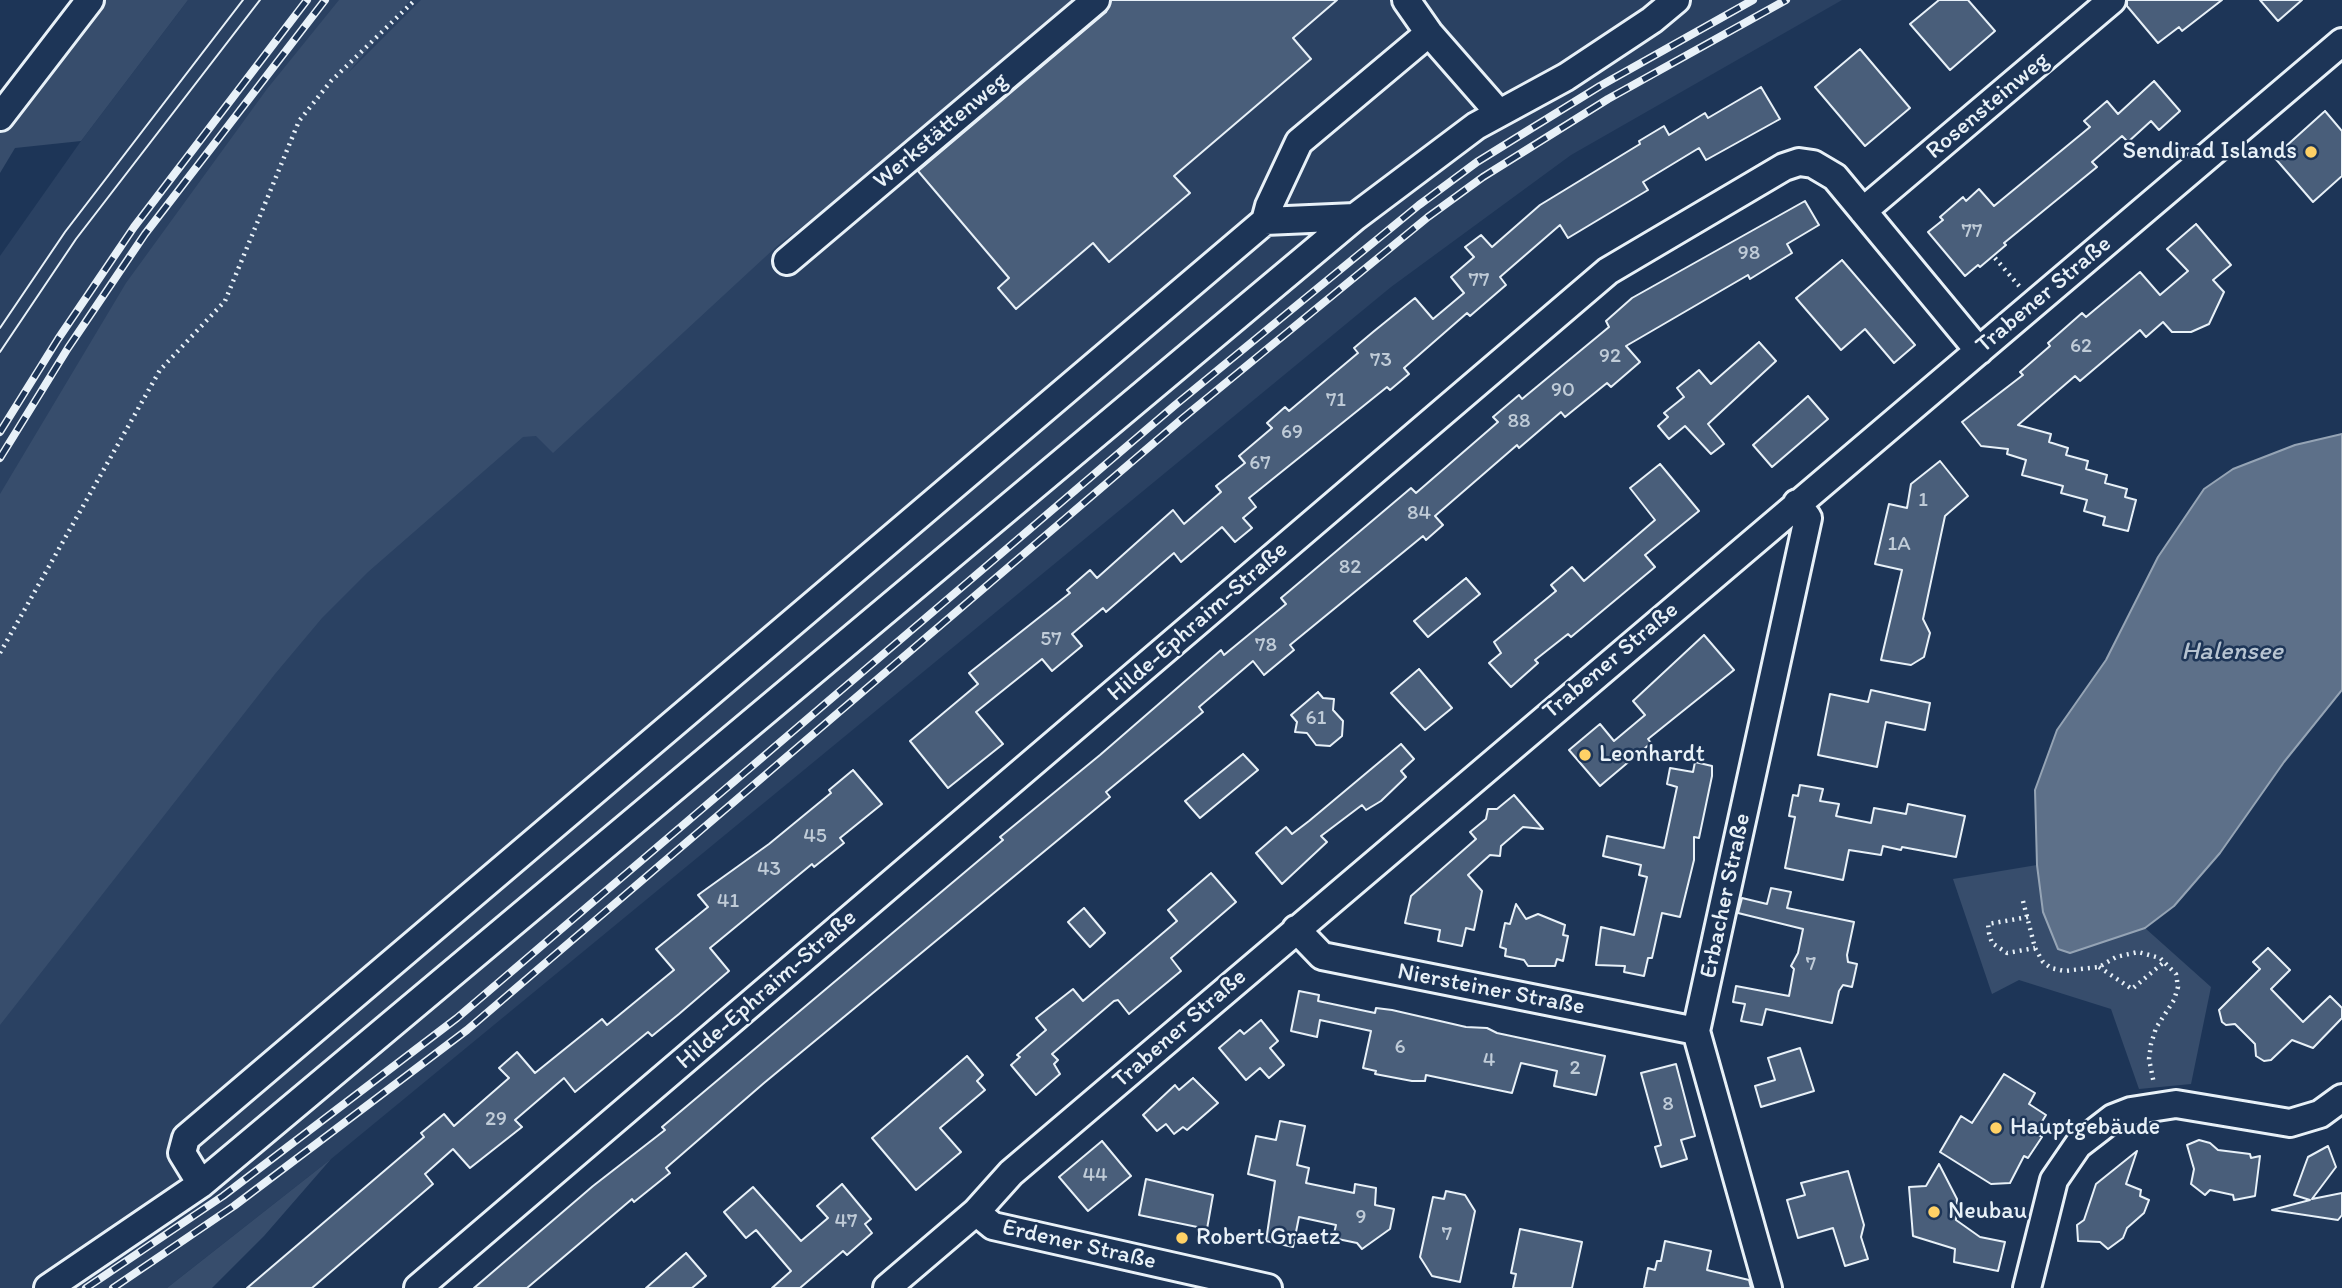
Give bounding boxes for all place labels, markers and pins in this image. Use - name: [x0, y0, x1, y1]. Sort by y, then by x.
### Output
- place label: Sendirad Islands: [2122, 138, 2297, 166]
- marker: Sendirad Islands: [2303, 144, 2319, 160]
- place label: Leonhardt: [1599, 741, 1705, 769]
- marker: Leonhardt: [1577, 747, 1593, 763]
- place label: Hauptgebäude: [2010, 1114, 2160, 1142]
- marker: Hauptgebäude: [1988, 1120, 2004, 1136]
- place label: Neubau: [1948, 1198, 2027, 1226]
- marker: Neubau: [1926, 1204, 1942, 1220]
- place label: Robert Graetz: [1196, 1224, 1340, 1252]
- marker: Robert Graetz: [1174, 1230, 1190, 1246]

